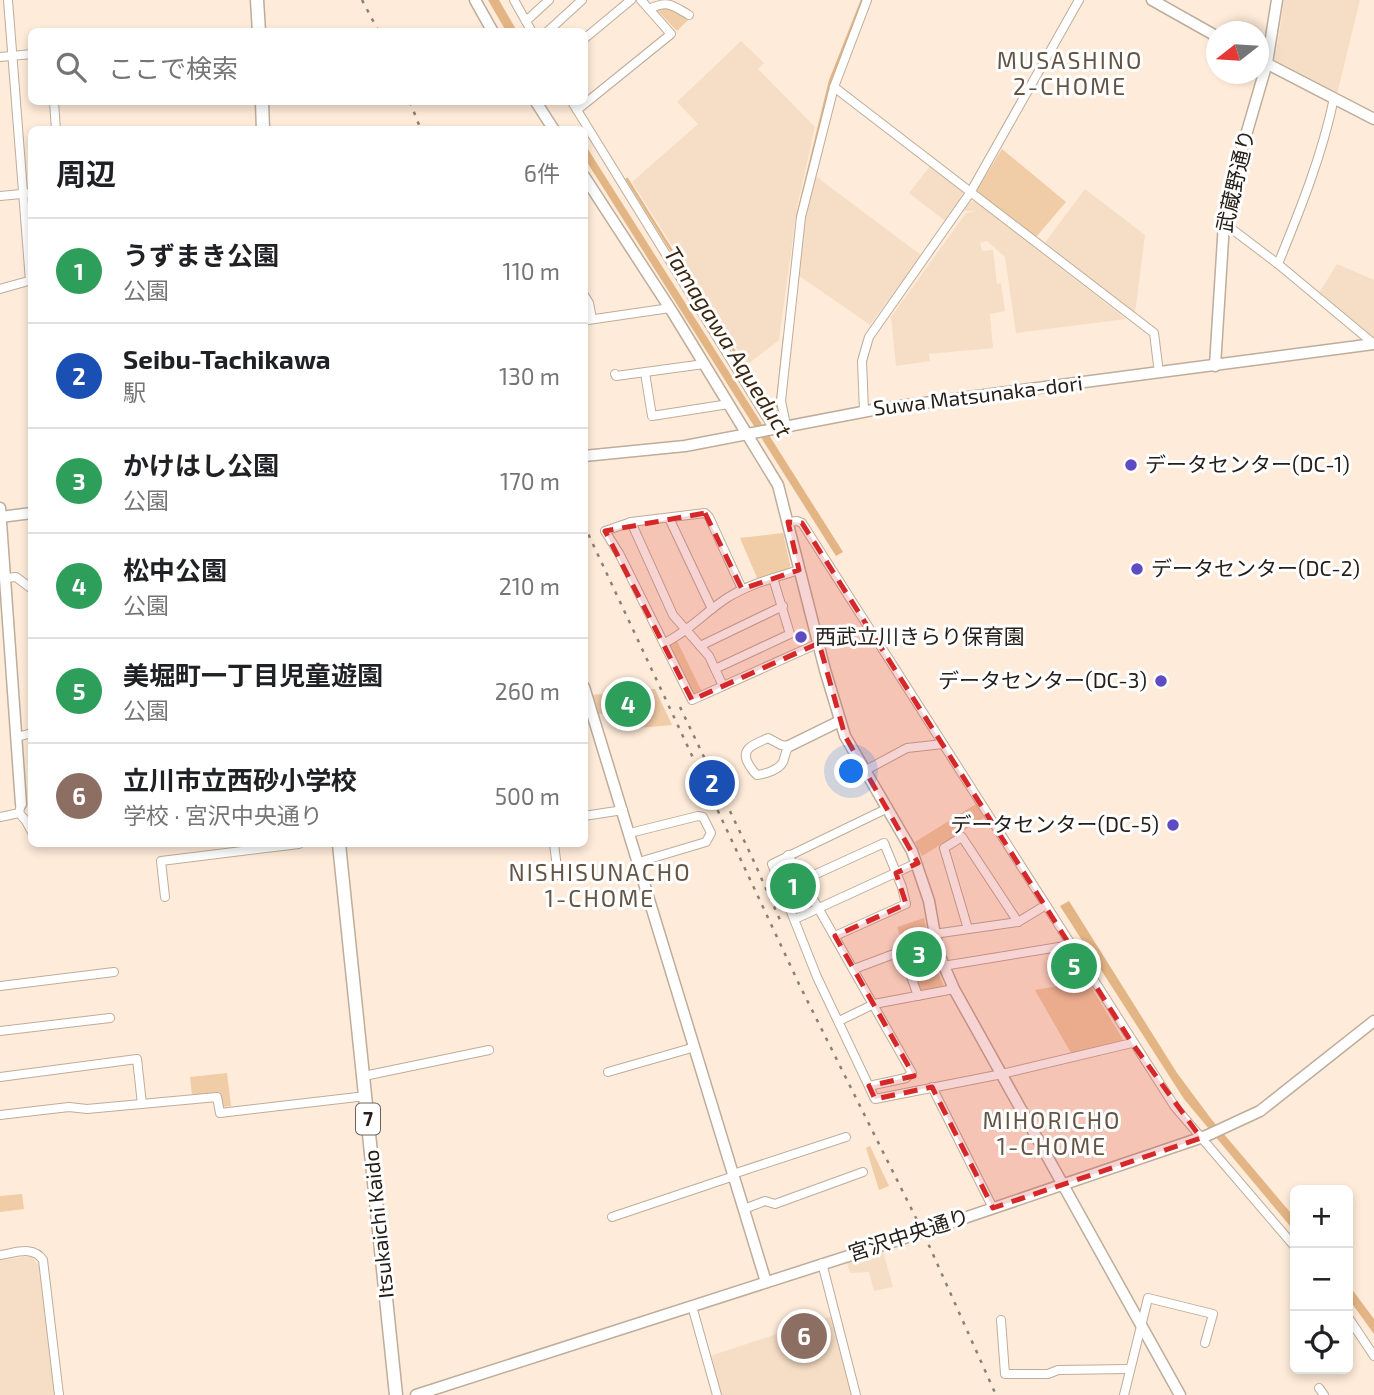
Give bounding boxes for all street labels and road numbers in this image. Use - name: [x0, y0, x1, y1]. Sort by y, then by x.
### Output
- street label: 武蔵野通り: [1211, 127, 1259, 235]
- street label: Suwa Matsunaka-dori: [872, 369, 1084, 420]
- road number: 7: [356, 1104, 380, 1134]
- street label: Itsukaichi Kaido: [357, 1149, 398, 1300]
- street label: 宮沢中央通り: [845, 1202, 972, 1265]

